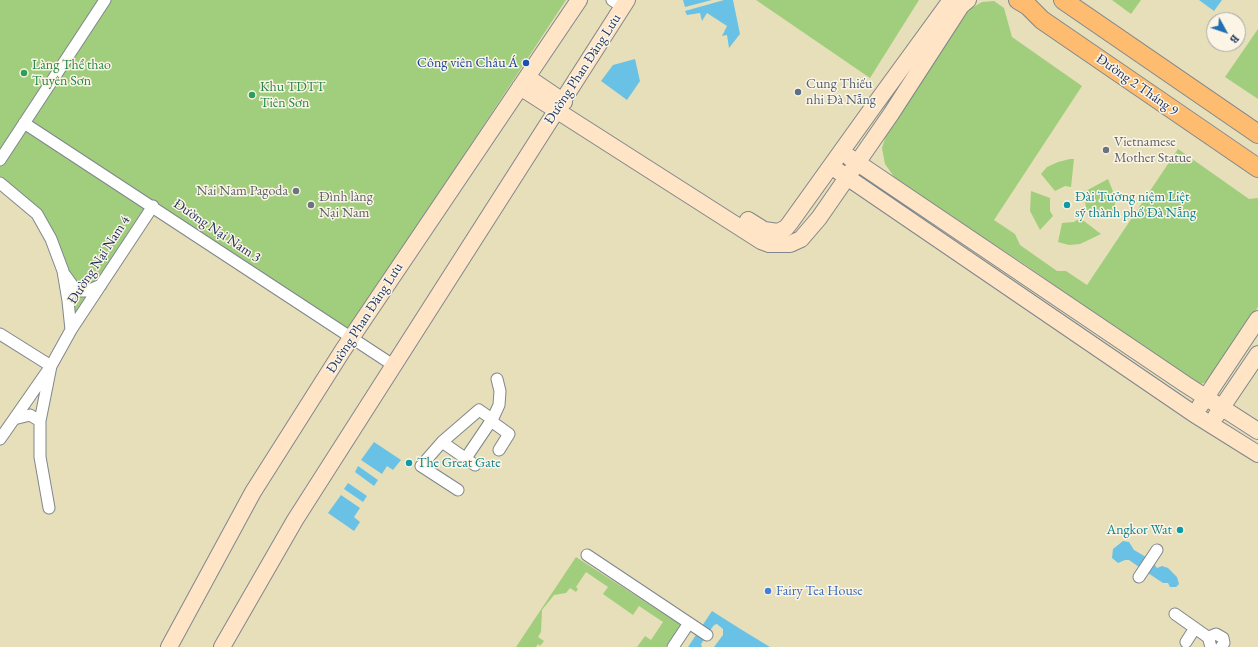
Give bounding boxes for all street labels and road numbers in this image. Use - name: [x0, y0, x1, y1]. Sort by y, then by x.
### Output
- street label: Đường Phan Đăng Lưu: [541, 11, 625, 127]
- street label: Đường 2 Tháng 9: [1093, 50, 1181, 120]
- street label: Đường Nại Nam 3: [170, 196, 264, 266]
- street label: Đường Nại Nam 4: [64, 213, 134, 307]
- street label: Đường Phan Đăng Lưu: [323, 260, 407, 376]

